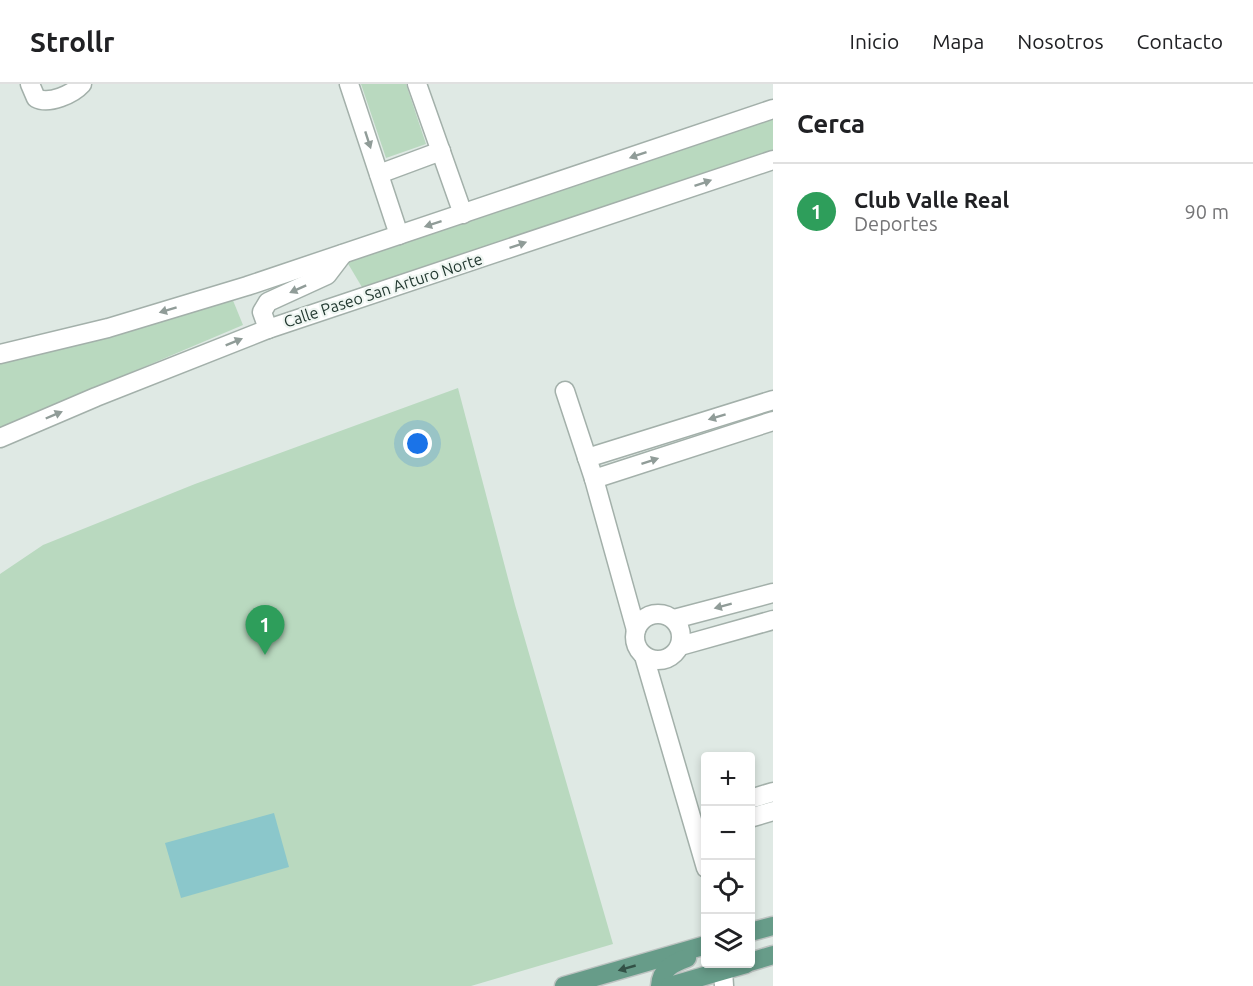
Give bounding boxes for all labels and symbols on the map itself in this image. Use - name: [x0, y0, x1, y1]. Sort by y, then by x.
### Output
- one-way arrow: [363, 131, 373, 149]
- one-way arrow: [629, 150, 647, 160]
- one-way arrow: [694, 178, 712, 188]
- one-way arrow: [424, 219, 442, 229]
- one-way arrow: [509, 240, 527, 250]
- street label: Calle Paseo San Arturo Norte: [281, 249, 485, 331]
- one-way arrow: [289, 285, 306, 294]
- one-way arrow: [159, 306, 177, 315]
- one-way arrow: [226, 337, 244, 347]
- one-way arrow: [45, 410, 63, 420]
- one-way arrow: [708, 413, 726, 422]
- your location: [403, 429, 432, 458]
- one-way arrow: [641, 456, 659, 465]
- one-way arrow: [714, 602, 732, 611]
- pin: 1: [246, 606, 284, 655]
- one-way arrow: [618, 964, 636, 973]

